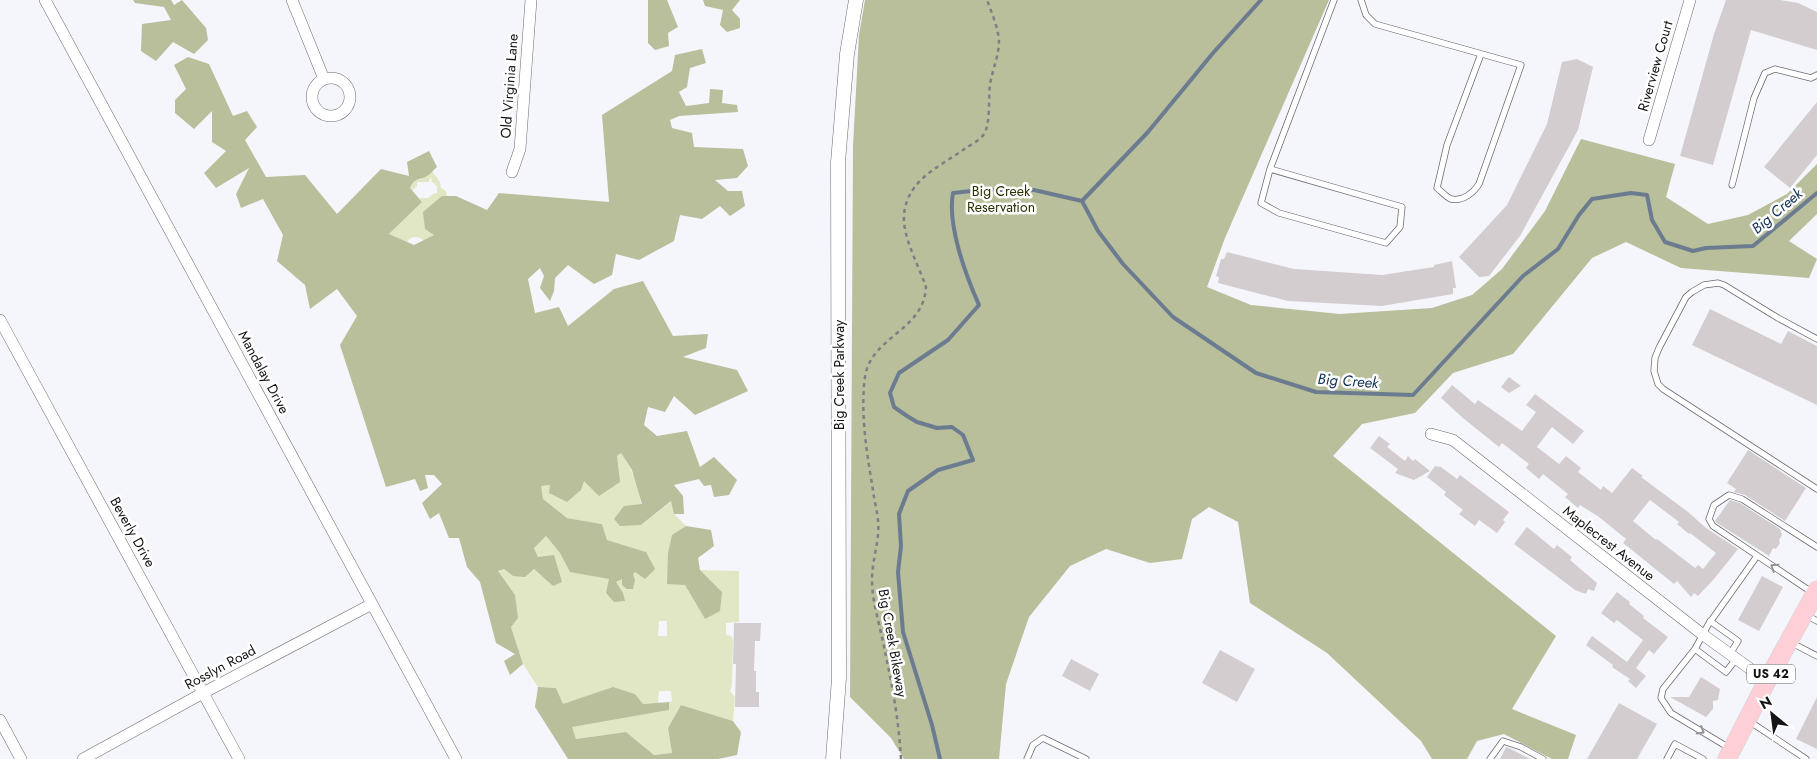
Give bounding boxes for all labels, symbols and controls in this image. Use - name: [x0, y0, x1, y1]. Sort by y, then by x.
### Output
- street label: Riverview Court: [1633, 18, 1678, 114]
- street label: Old Virginia Lane: [495, 33, 523, 139]
- park label: Big Creek Reservation: [967, 181, 1035, 217]
- water label: Big Creek: [1747, 183, 1808, 239]
- street label: Big Creek Parkway: [829, 319, 849, 430]
- street label: Mandalay Drive: [234, 327, 294, 417]
- water label: Big Creek: [1317, 368, 1380, 394]
- street label: Beverly Drive: [105, 493, 161, 571]
- street label: Maplecrest Avenue: [1559, 501, 1659, 585]
- one-way arrow: [1771, 564, 1780, 573]
- street label: Big Creek Bikeway: [874, 587, 912, 699]
- street label: Rosslyn Road: [181, 640, 259, 694]
- road number: US 42: [1747, 664, 1795, 684]
- north arrow: [1747, 689, 1797, 739]
- text: N: [1756, 691, 1775, 714]
- one-way arrow: [1696, 725, 1705, 735]

